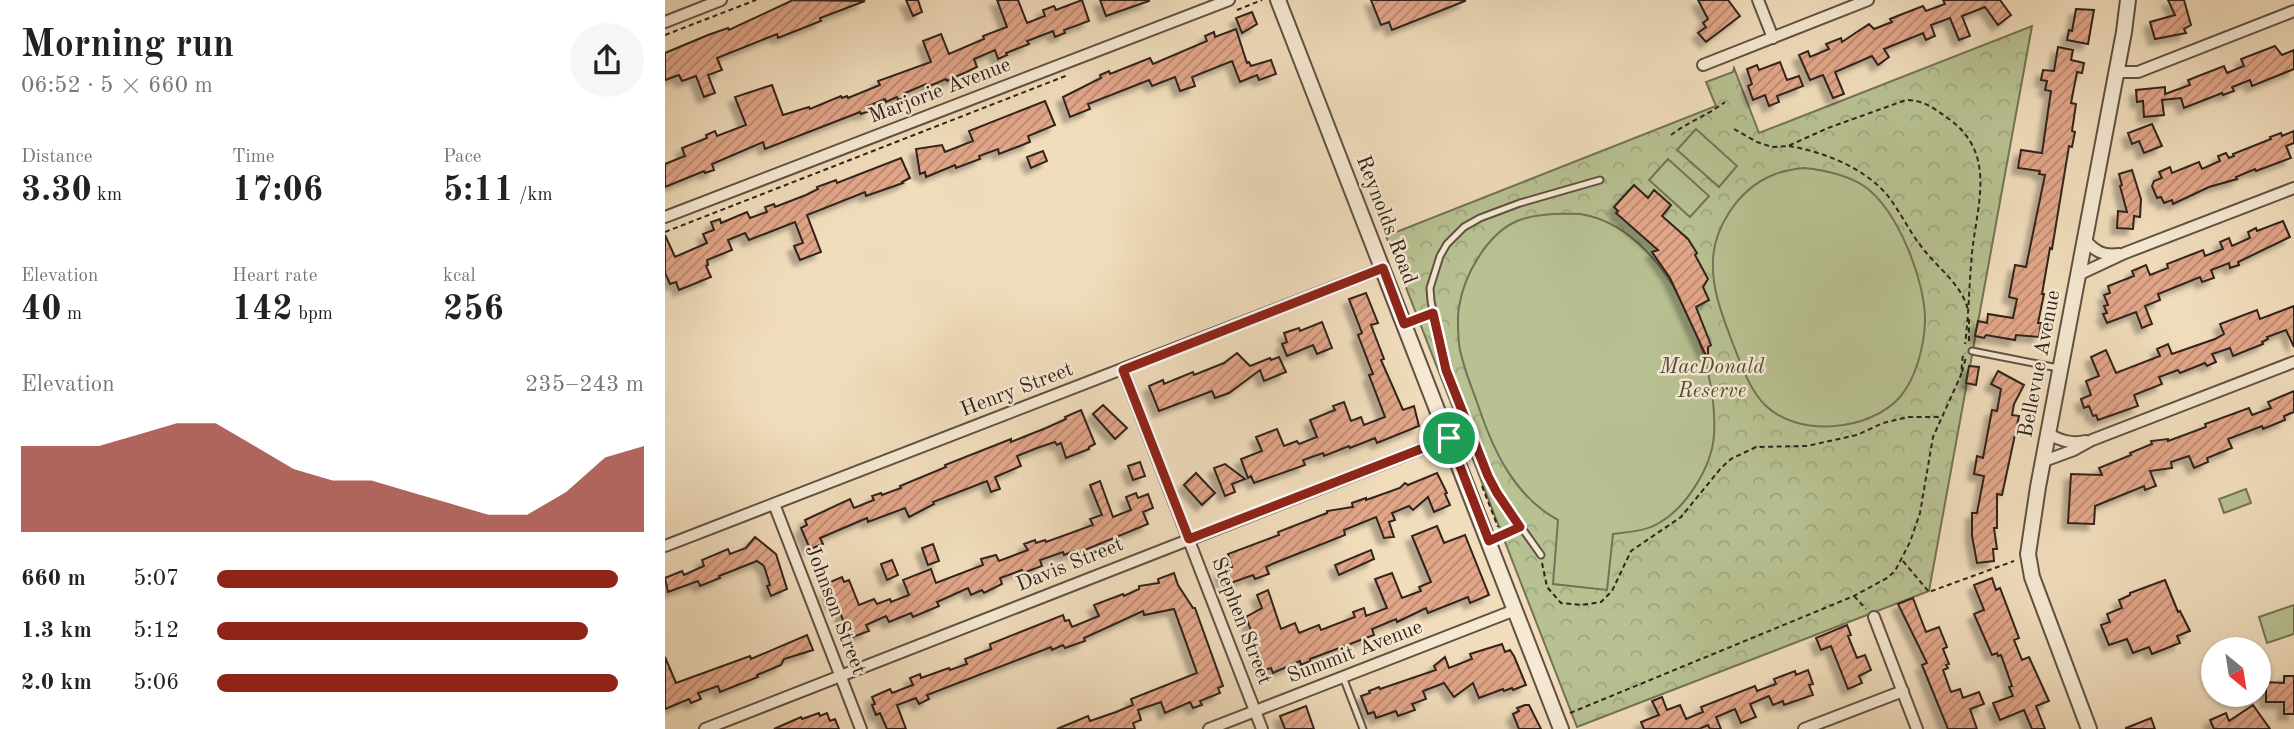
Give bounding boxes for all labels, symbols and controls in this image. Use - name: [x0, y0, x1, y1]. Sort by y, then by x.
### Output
- button: share: [570, 23, 644, 97]
- text: Morning run: [21, 27, 234, 65]
- street label: Marjorie Avenue: [866, 54, 1014, 128]
- text: 06:52 · 5 × 660 m: [21, 74, 213, 97]
- text: Distance: [21, 148, 93, 167]
- text: Time: [232, 148, 275, 167]
- text: Pace: [443, 148, 482, 167]
- street label: Reynolds Road: [1352, 153, 1420, 287]
- text: 3.30: [21, 173, 92, 208]
- text: 17:06: [232, 173, 323, 208]
- text: 5:11: [443, 173, 514, 208]
- text: km: [92, 186, 122, 205]
- text: /km: [514, 186, 553, 205]
- text: Elevation: [21, 267, 98, 286]
- text: Heart rate: [232, 267, 317, 286]
- text: kcal: [443, 267, 476, 286]
- street label: Bellevue Avenue: [2015, 289, 2065, 439]
- text: 40: [21, 292, 62, 327]
- text: 142: [232, 292, 293, 327]
- text: 256: [443, 292, 504, 327]
- text: m: [62, 305, 82, 324]
- text: bpm: [293, 305, 333, 324]
- park label: MacDonald Reserve: [1659, 357, 1765, 402]
- street label: Henry Street: [958, 359, 1076, 421]
- text: Elevation: [21, 373, 115, 396]
- text: 235–243 m: [525, 373, 644, 396]
- pin: [1419, 408, 1479, 468]
- icon: arrive: [1430, 419, 1468, 457]
- street label: Davis Street: [1013, 534, 1127, 596]
- street label: Johnson Street: [801, 542, 869, 678]
- street label: Stephen Street: [1207, 554, 1275, 688]
- text: 660 m: [21, 567, 86, 590]
- text: 5:07: [133, 567, 179, 590]
- street label: Summit Avenue: [1284, 617, 1426, 687]
- text: 1.3 km: [21, 619, 92, 642]
- text: 5:12: [133, 619, 179, 642]
- north arrow: [2201, 637, 2271, 707]
- map controls: [2201, 637, 2271, 707]
- text: 2.0 km: [21, 671, 92, 694]
- text: 5:06: [133, 671, 179, 694]

